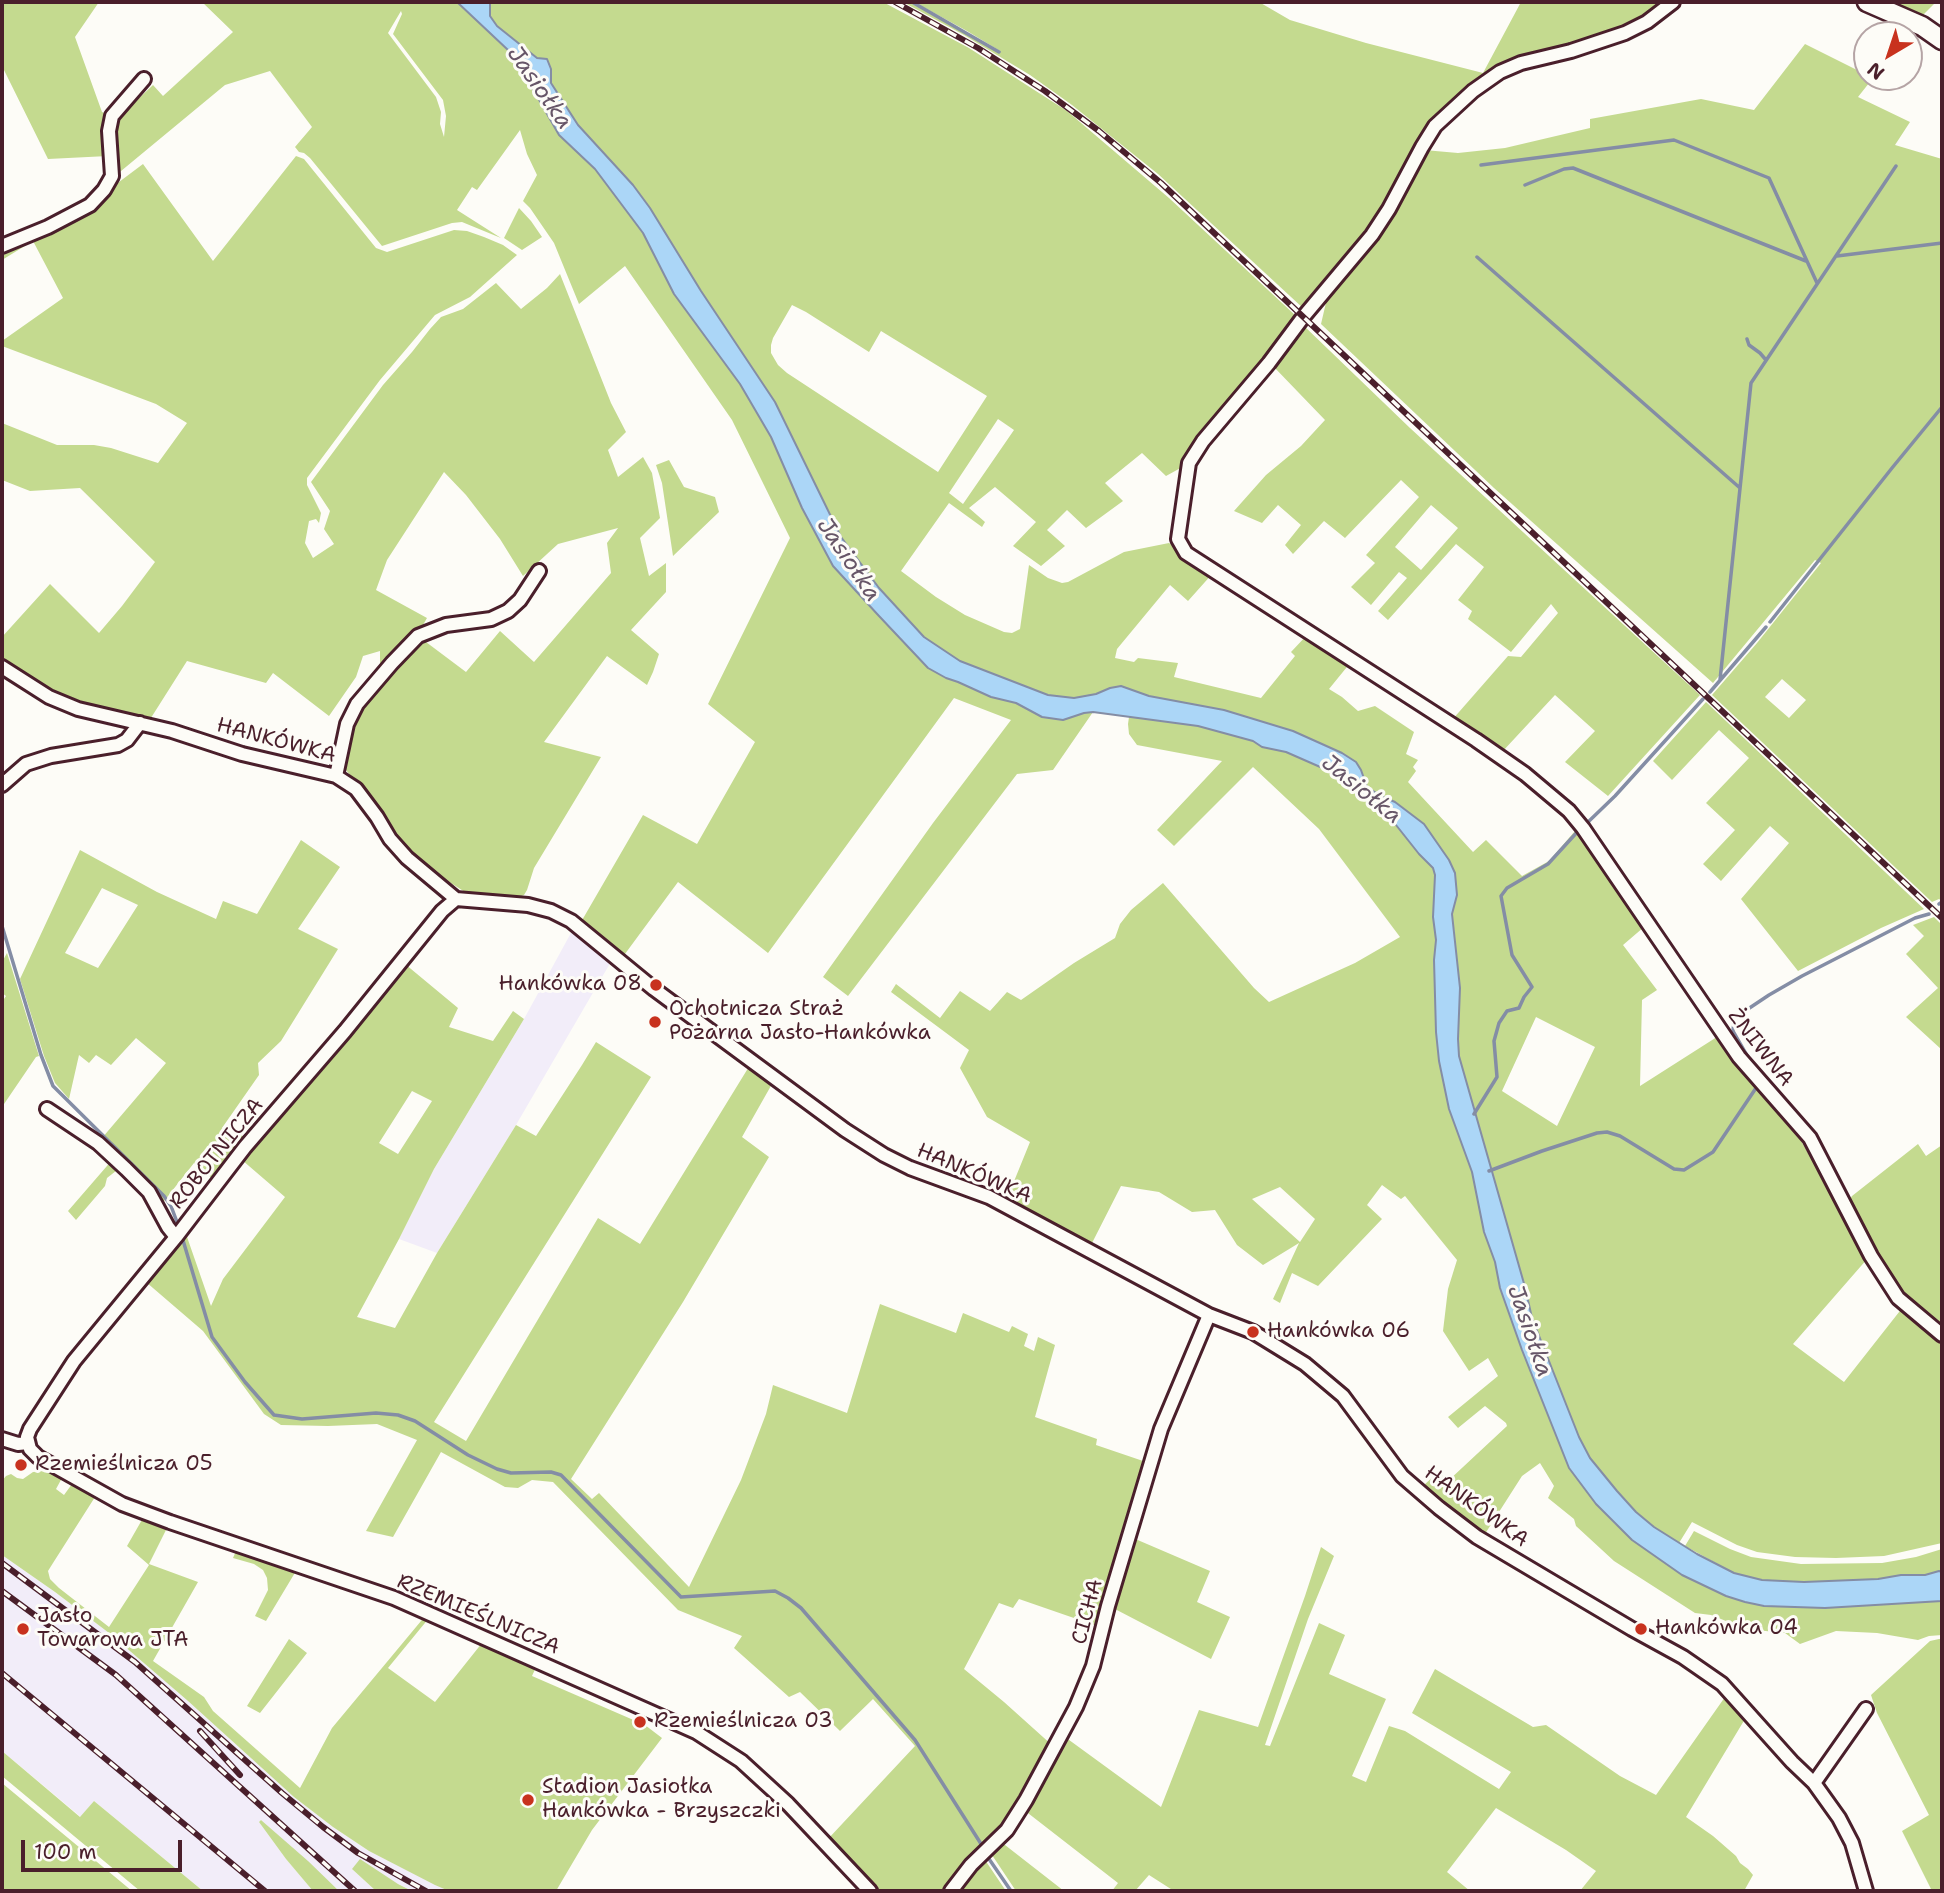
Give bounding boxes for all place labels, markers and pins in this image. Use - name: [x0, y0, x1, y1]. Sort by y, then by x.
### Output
- place label: Hankówka 08: [499, 972, 642, 998]
- marker: Hankówka 08: [648, 977, 664, 993]
- place label: Ochotnicza Straż Pożarna Jasło-Hankówka: [669, 997, 931, 1047]
- marker: Ochotnicza Straż Pożarna Jasło-Hankówka: [647, 1014, 663, 1030]
- place label: Hankówka 06: [1267, 1319, 1410, 1345]
- marker: Hankówka 06: [1245, 1324, 1261, 1340]
- place label: Rzemieślnicza 05: [35, 1452, 213, 1478]
- marker: Rzemieślnicza 05: [13, 1457, 29, 1473]
- place label: Jasło Towarowa JTA: [37, 1604, 189, 1654]
- place label: Hankówka 04: [1655, 1616, 1798, 1642]
- marker: Jasło Towarowa JTA: [15, 1621, 31, 1637]
- marker: Hankówka 04: [1633, 1621, 1649, 1637]
- place label: Rzemieślnicza 03: [654, 1709, 833, 1735]
- marker: Rzemieślnicza 03: [632, 1714, 648, 1730]
- place label: Stadion Jasiołka Hankówka - Brzyszczki: [542, 1775, 781, 1825]
- marker: Stadion Jasiołka Hankówka - Brzyszczki: [520, 1792, 536, 1808]

